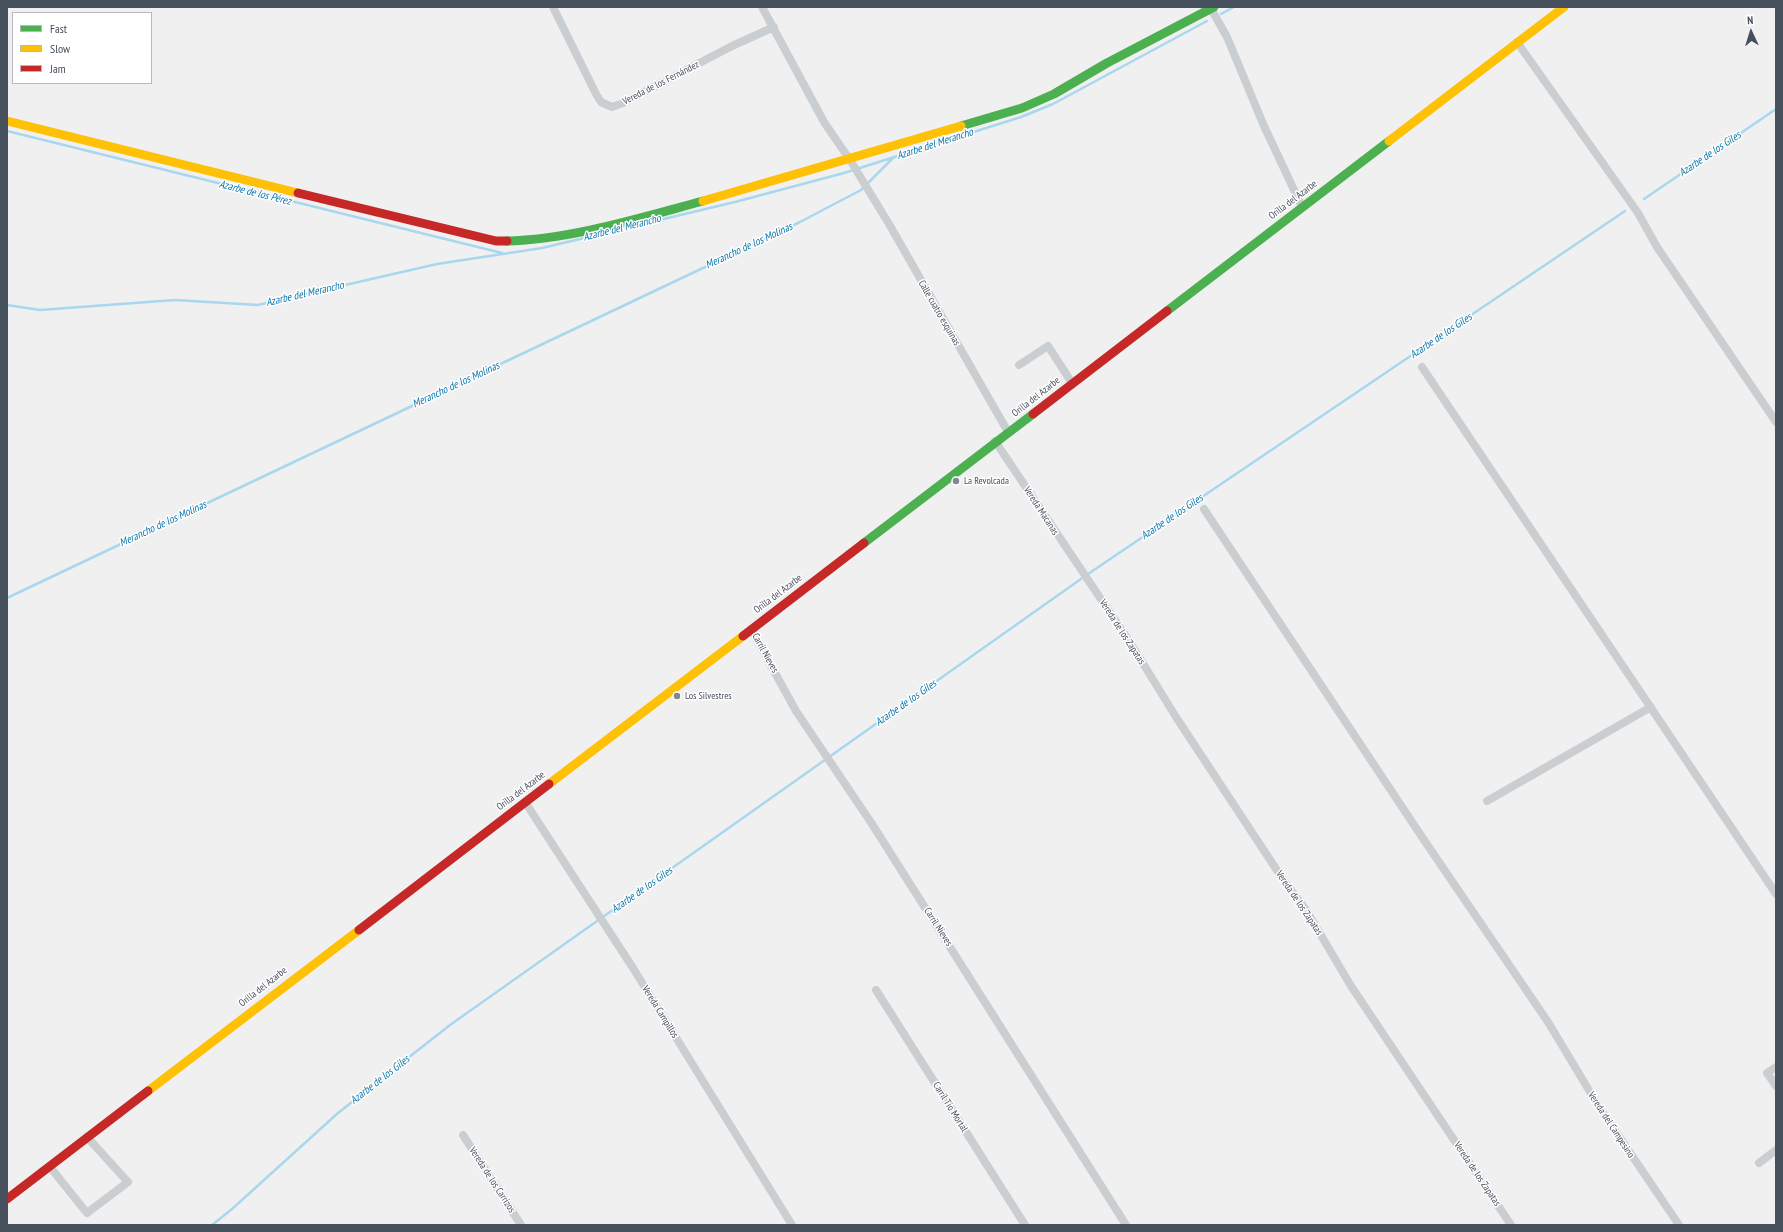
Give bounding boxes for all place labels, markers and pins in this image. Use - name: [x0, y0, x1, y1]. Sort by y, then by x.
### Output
- place label: La Revolcada: [964, 475, 1009, 487]
- marker: La Revolcada: [951, 476, 961, 486]
- place label: Los Silvestres: [685, 690, 732, 702]
- marker: Los Silvestres: [672, 691, 682, 701]

